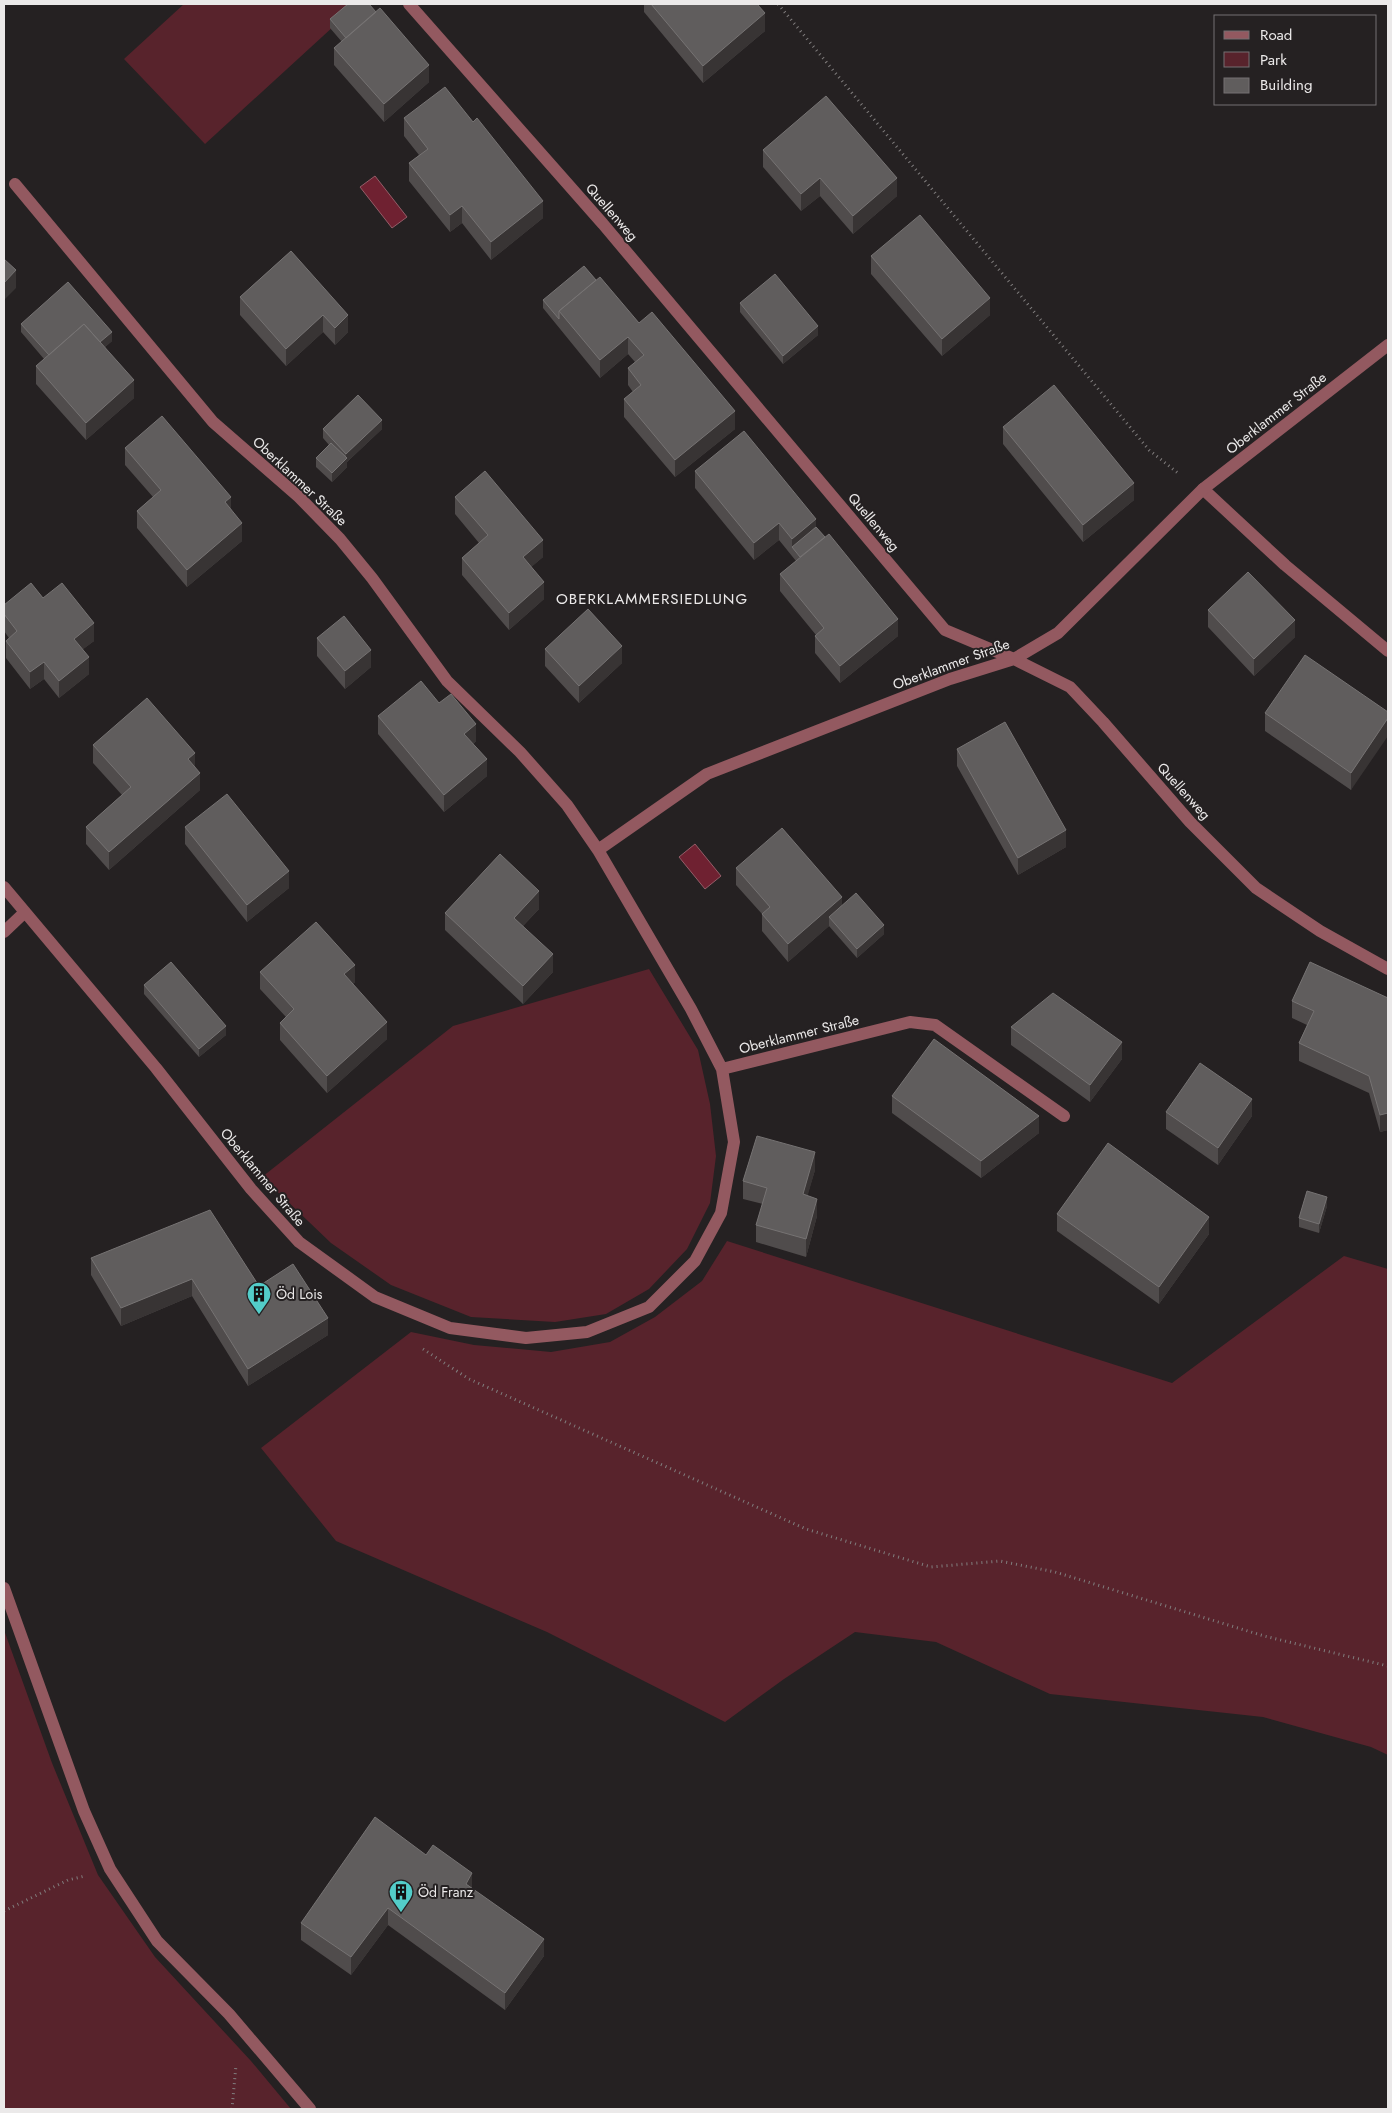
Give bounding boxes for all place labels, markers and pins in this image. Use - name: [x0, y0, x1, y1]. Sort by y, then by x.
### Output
- building icon: Öd Lois: [246, 1281, 272, 1315]
- place label: Öd Lois: [276, 1284, 323, 1304]
- building icon: Öd Franz: [388, 1879, 414, 1913]
- place label: Öd Franz: [418, 1882, 474, 1902]

